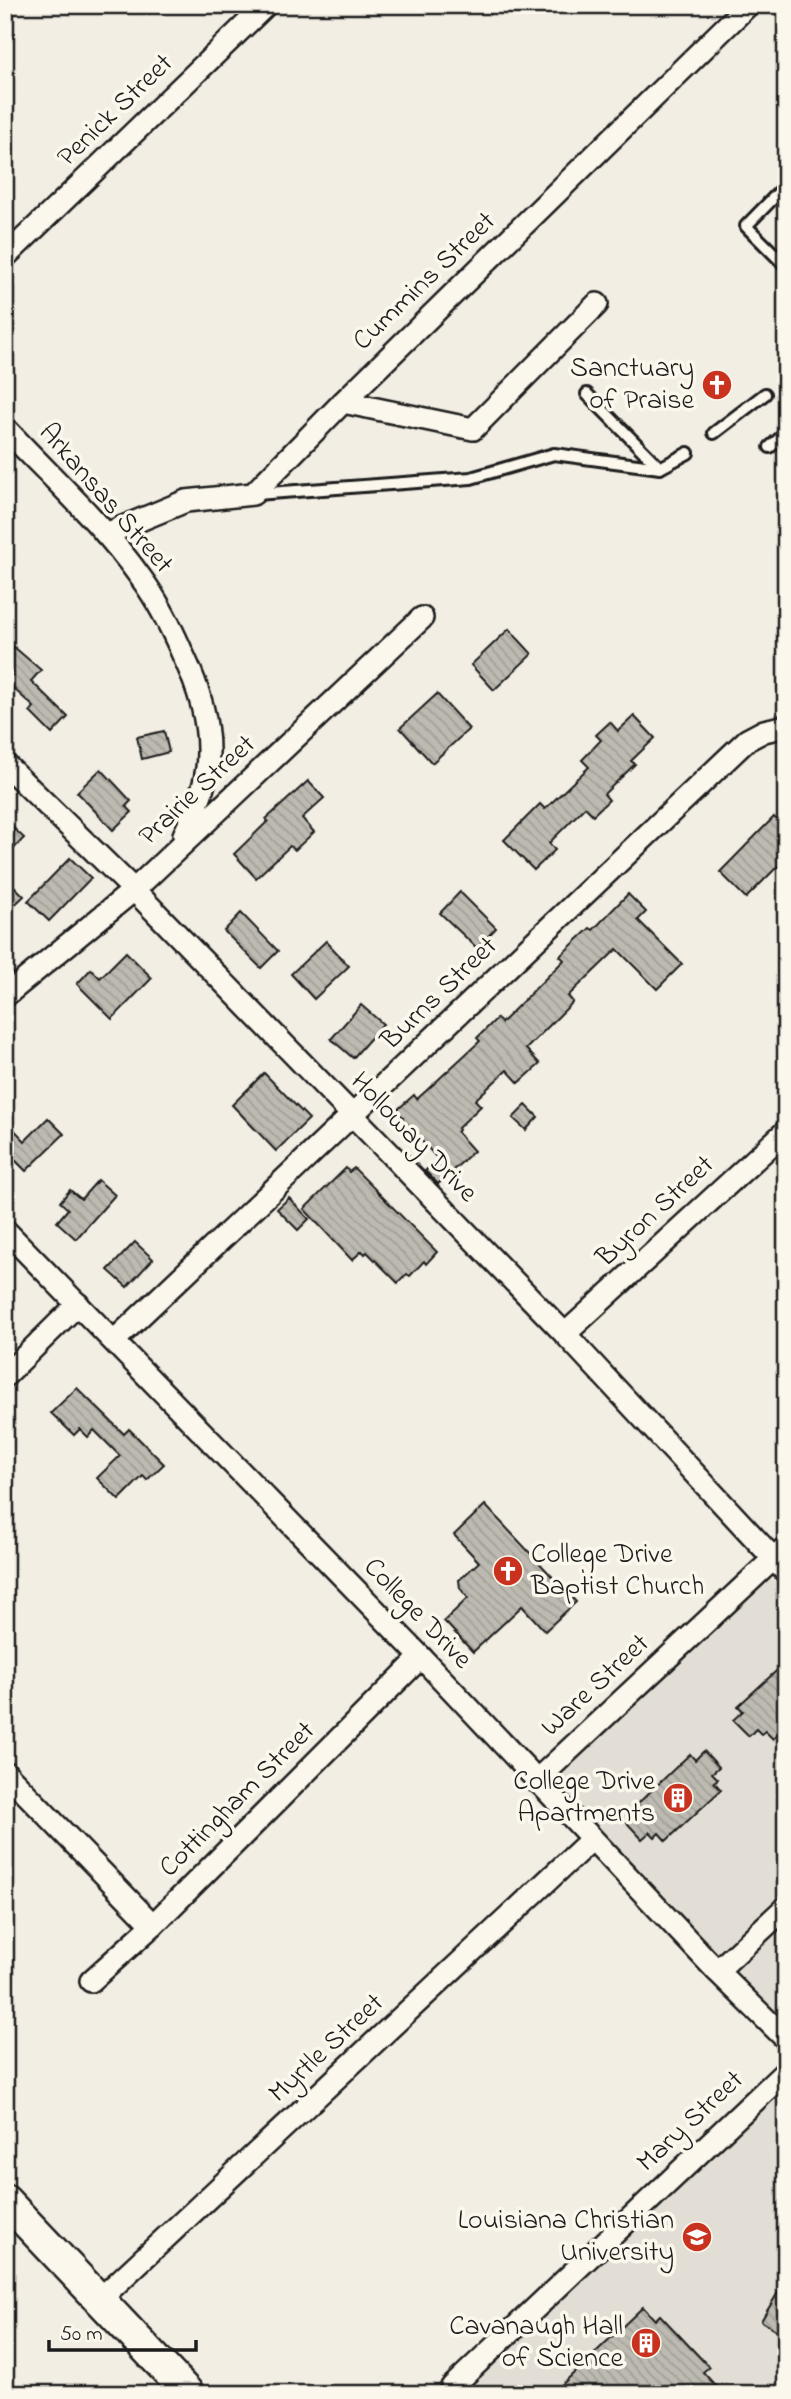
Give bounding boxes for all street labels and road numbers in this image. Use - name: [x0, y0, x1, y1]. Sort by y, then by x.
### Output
- street label: Penick Street: [48, 45, 184, 177]
- street label: Cummins Street: [344, 203, 506, 361]
- street label: Arkansas Street: [28, 414, 182, 584]
- street label: Prairie Street: [130, 726, 266, 856]
- street label: Burns Street: [371, 927, 508, 1061]
- street label: Holloway Drive: [340, 1063, 487, 1213]
- street label: Byron Street: [587, 1146, 724, 1278]
- street label: College Drive: [353, 1549, 481, 1680]
- street label: Ware Street: [532, 1625, 660, 1747]
- street label: Cottingham Street: [150, 1712, 326, 1888]
- street label: Myrtle Street: [260, 1984, 394, 2114]
- street label: Mary Street: [628, 2061, 754, 2183]

